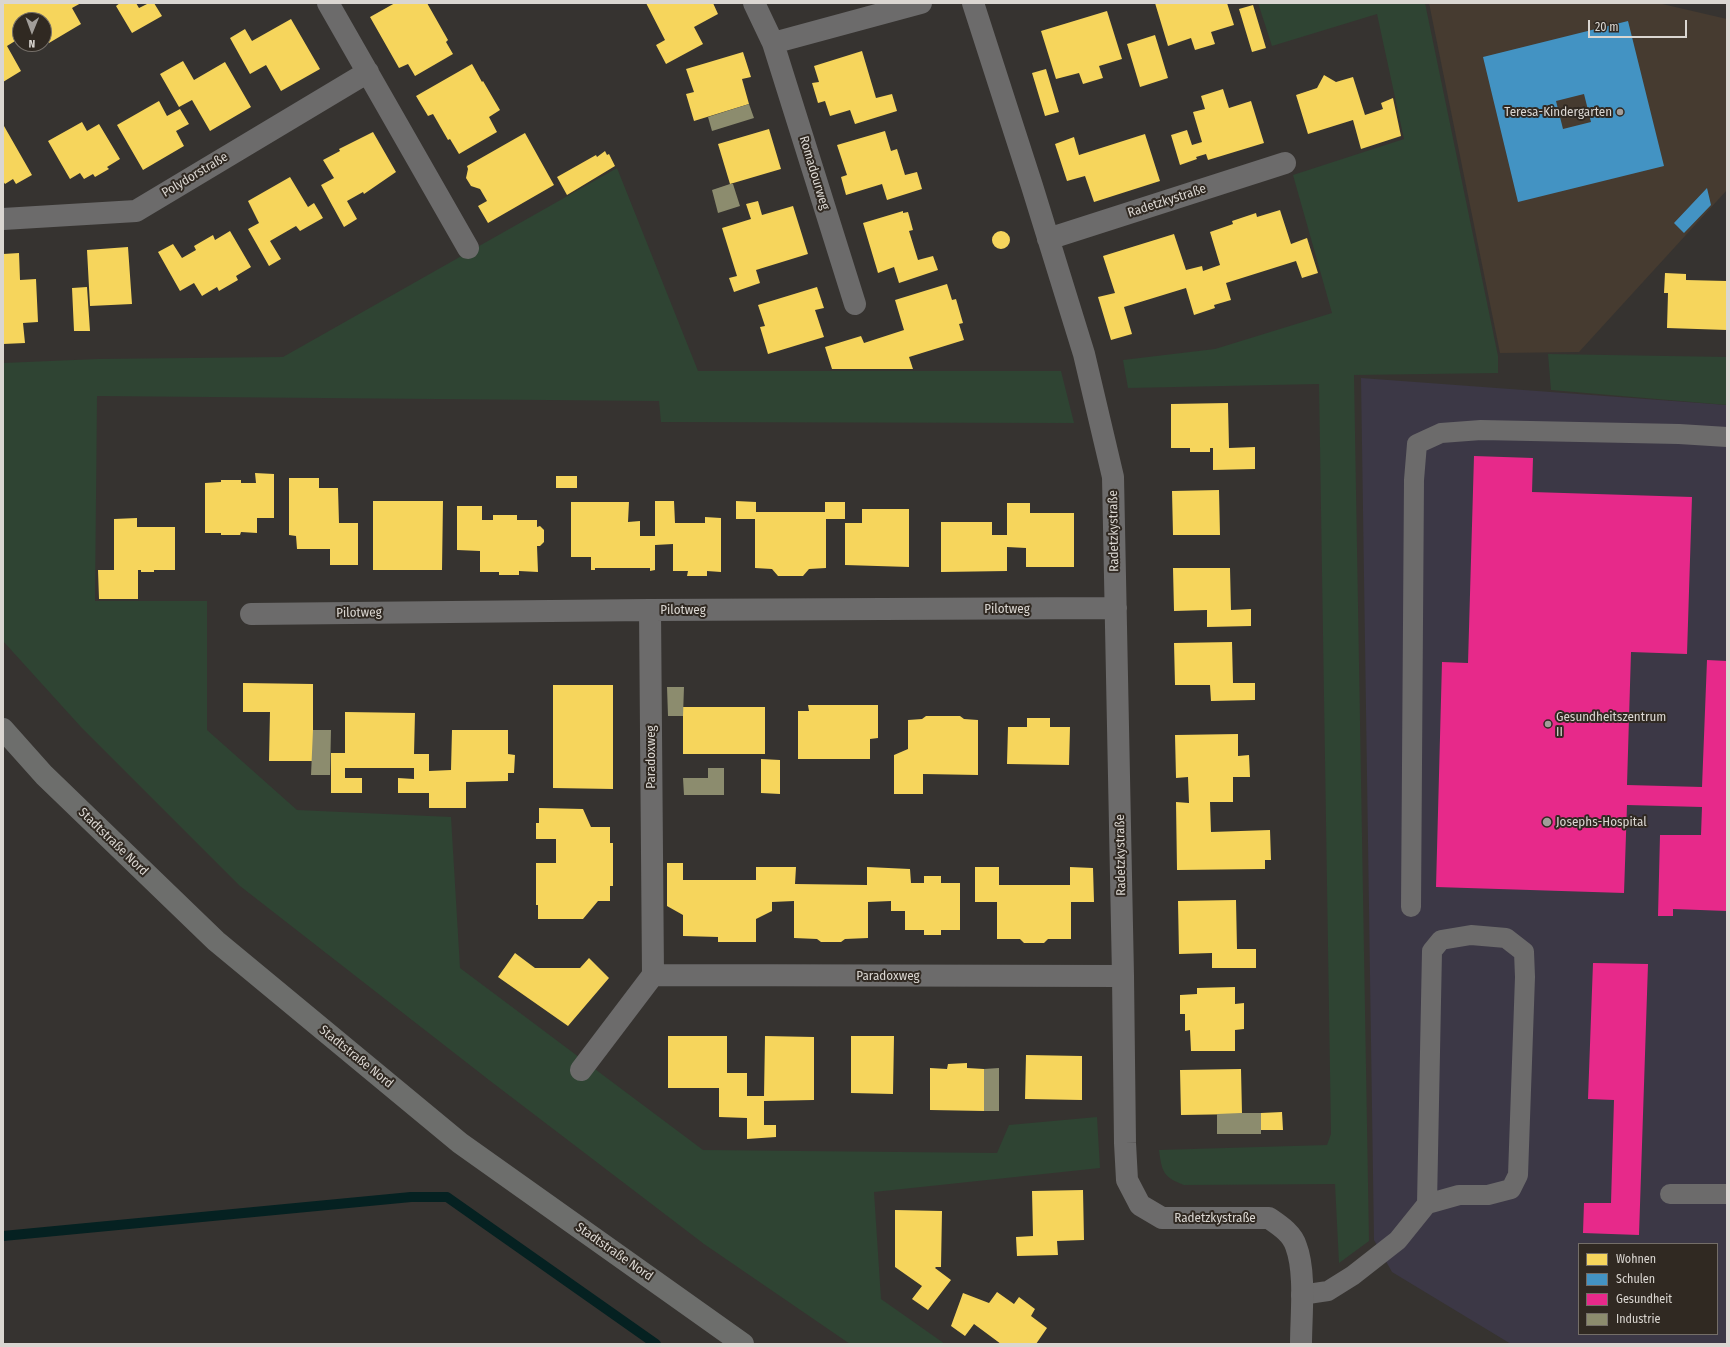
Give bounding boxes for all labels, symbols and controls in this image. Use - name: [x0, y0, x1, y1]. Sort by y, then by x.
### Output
- north arrow: [12, 12, 52, 52]
- scale bar: [1590, 12, 1689, 38]
- text: 20 m: [1595, 20, 1619, 34]
- text: N: [28, 37, 35, 50]
- place label: Teresa-Kindergarten: [1504, 104, 1612, 120]
- marker: Teresa-Kindergarten: [1615, 107, 1625, 117]
- street label: Romadourweg: [795, 134, 833, 212]
- street label: Polydorstraße: [159, 149, 231, 201]
- street label: Radetzkystraße: [1126, 181, 1208, 221]
- street label: Radetzkystraße: [1105, 490, 1123, 572]
- street label: Pilotweg: [984, 601, 1030, 617]
- street label: Pilotweg: [660, 602, 706, 618]
- street label: Pilotweg: [336, 605, 382, 621]
- place label: Gesundheitszentrum II: [1556, 709, 1666, 740]
- marker: Gesundheitszentrum II: [1543, 719, 1553, 729]
- street label: Paradoxweg: [643, 725, 659, 789]
- street label: Stadtstraße Nord: [75, 805, 151, 879]
- street label: Radetzkystraße: [1112, 814, 1130, 896]
- place label: Josephs-Hospital: [1556, 814, 1647, 830]
- marker: Josephs-Hospital: [1541, 816, 1553, 828]
- street label: Paradoxweg: [856, 968, 920, 984]
- street label: Stadtstraße Nord: [316, 1022, 396, 1092]
- street label: Radetzkystraße: [1174, 1210, 1256, 1226]
- street label: Stadtstraße Nord: [572, 1220, 656, 1284]
- legend: [1578, 1243, 1718, 1335]
- text: Wohnen: [1616, 1252, 1656, 1266]
- text: Schulen: [1616, 1272, 1655, 1286]
- text: Gesundheit: [1616, 1292, 1672, 1306]
- text: Industrie: [1616, 1312, 1660, 1326]

